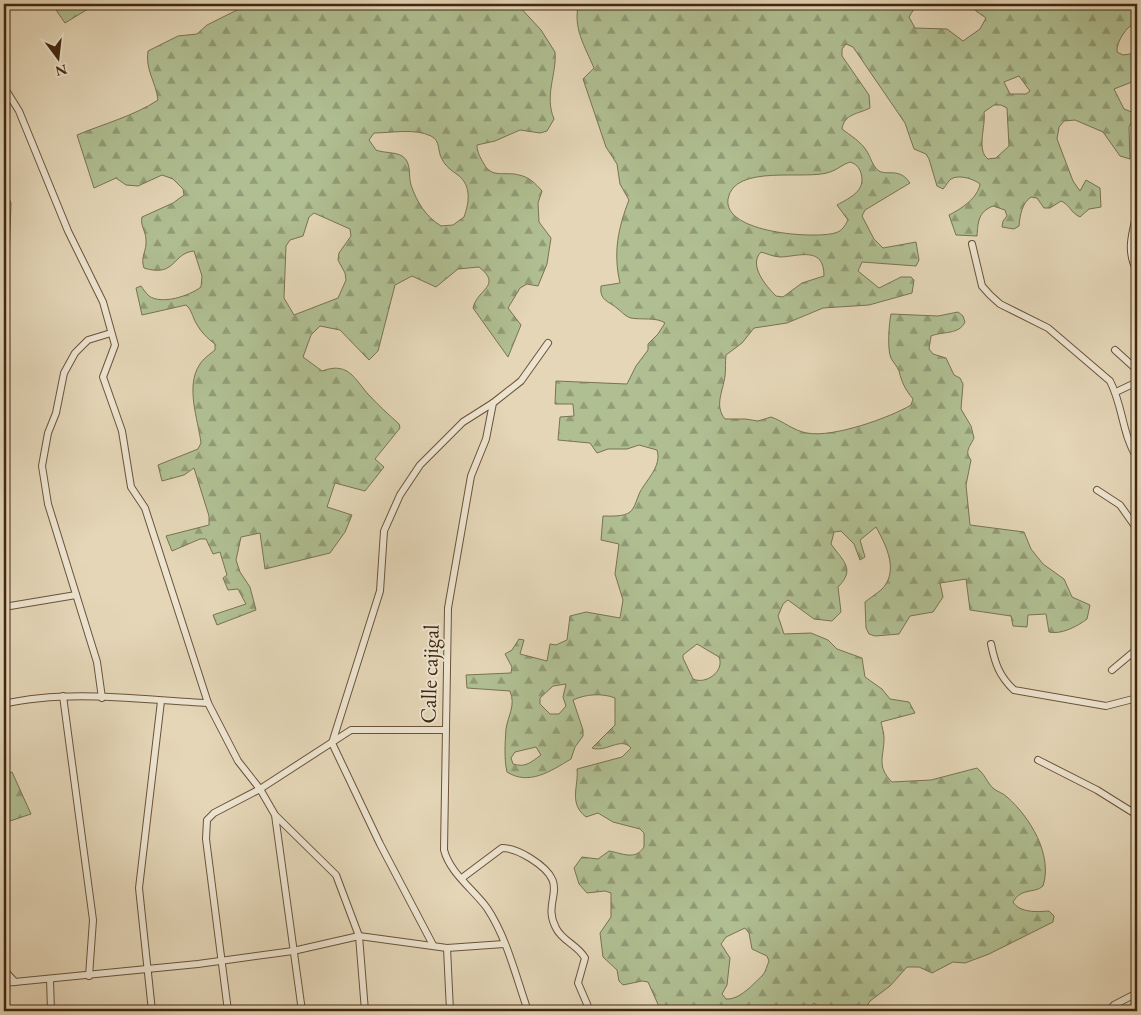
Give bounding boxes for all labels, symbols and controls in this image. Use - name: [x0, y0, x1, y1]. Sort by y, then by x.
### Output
- north arrow: [32, 32, 82, 82]
- text: N: [53, 60, 69, 81]
- street label: Calle cajigal: [413, 624, 446, 724]

